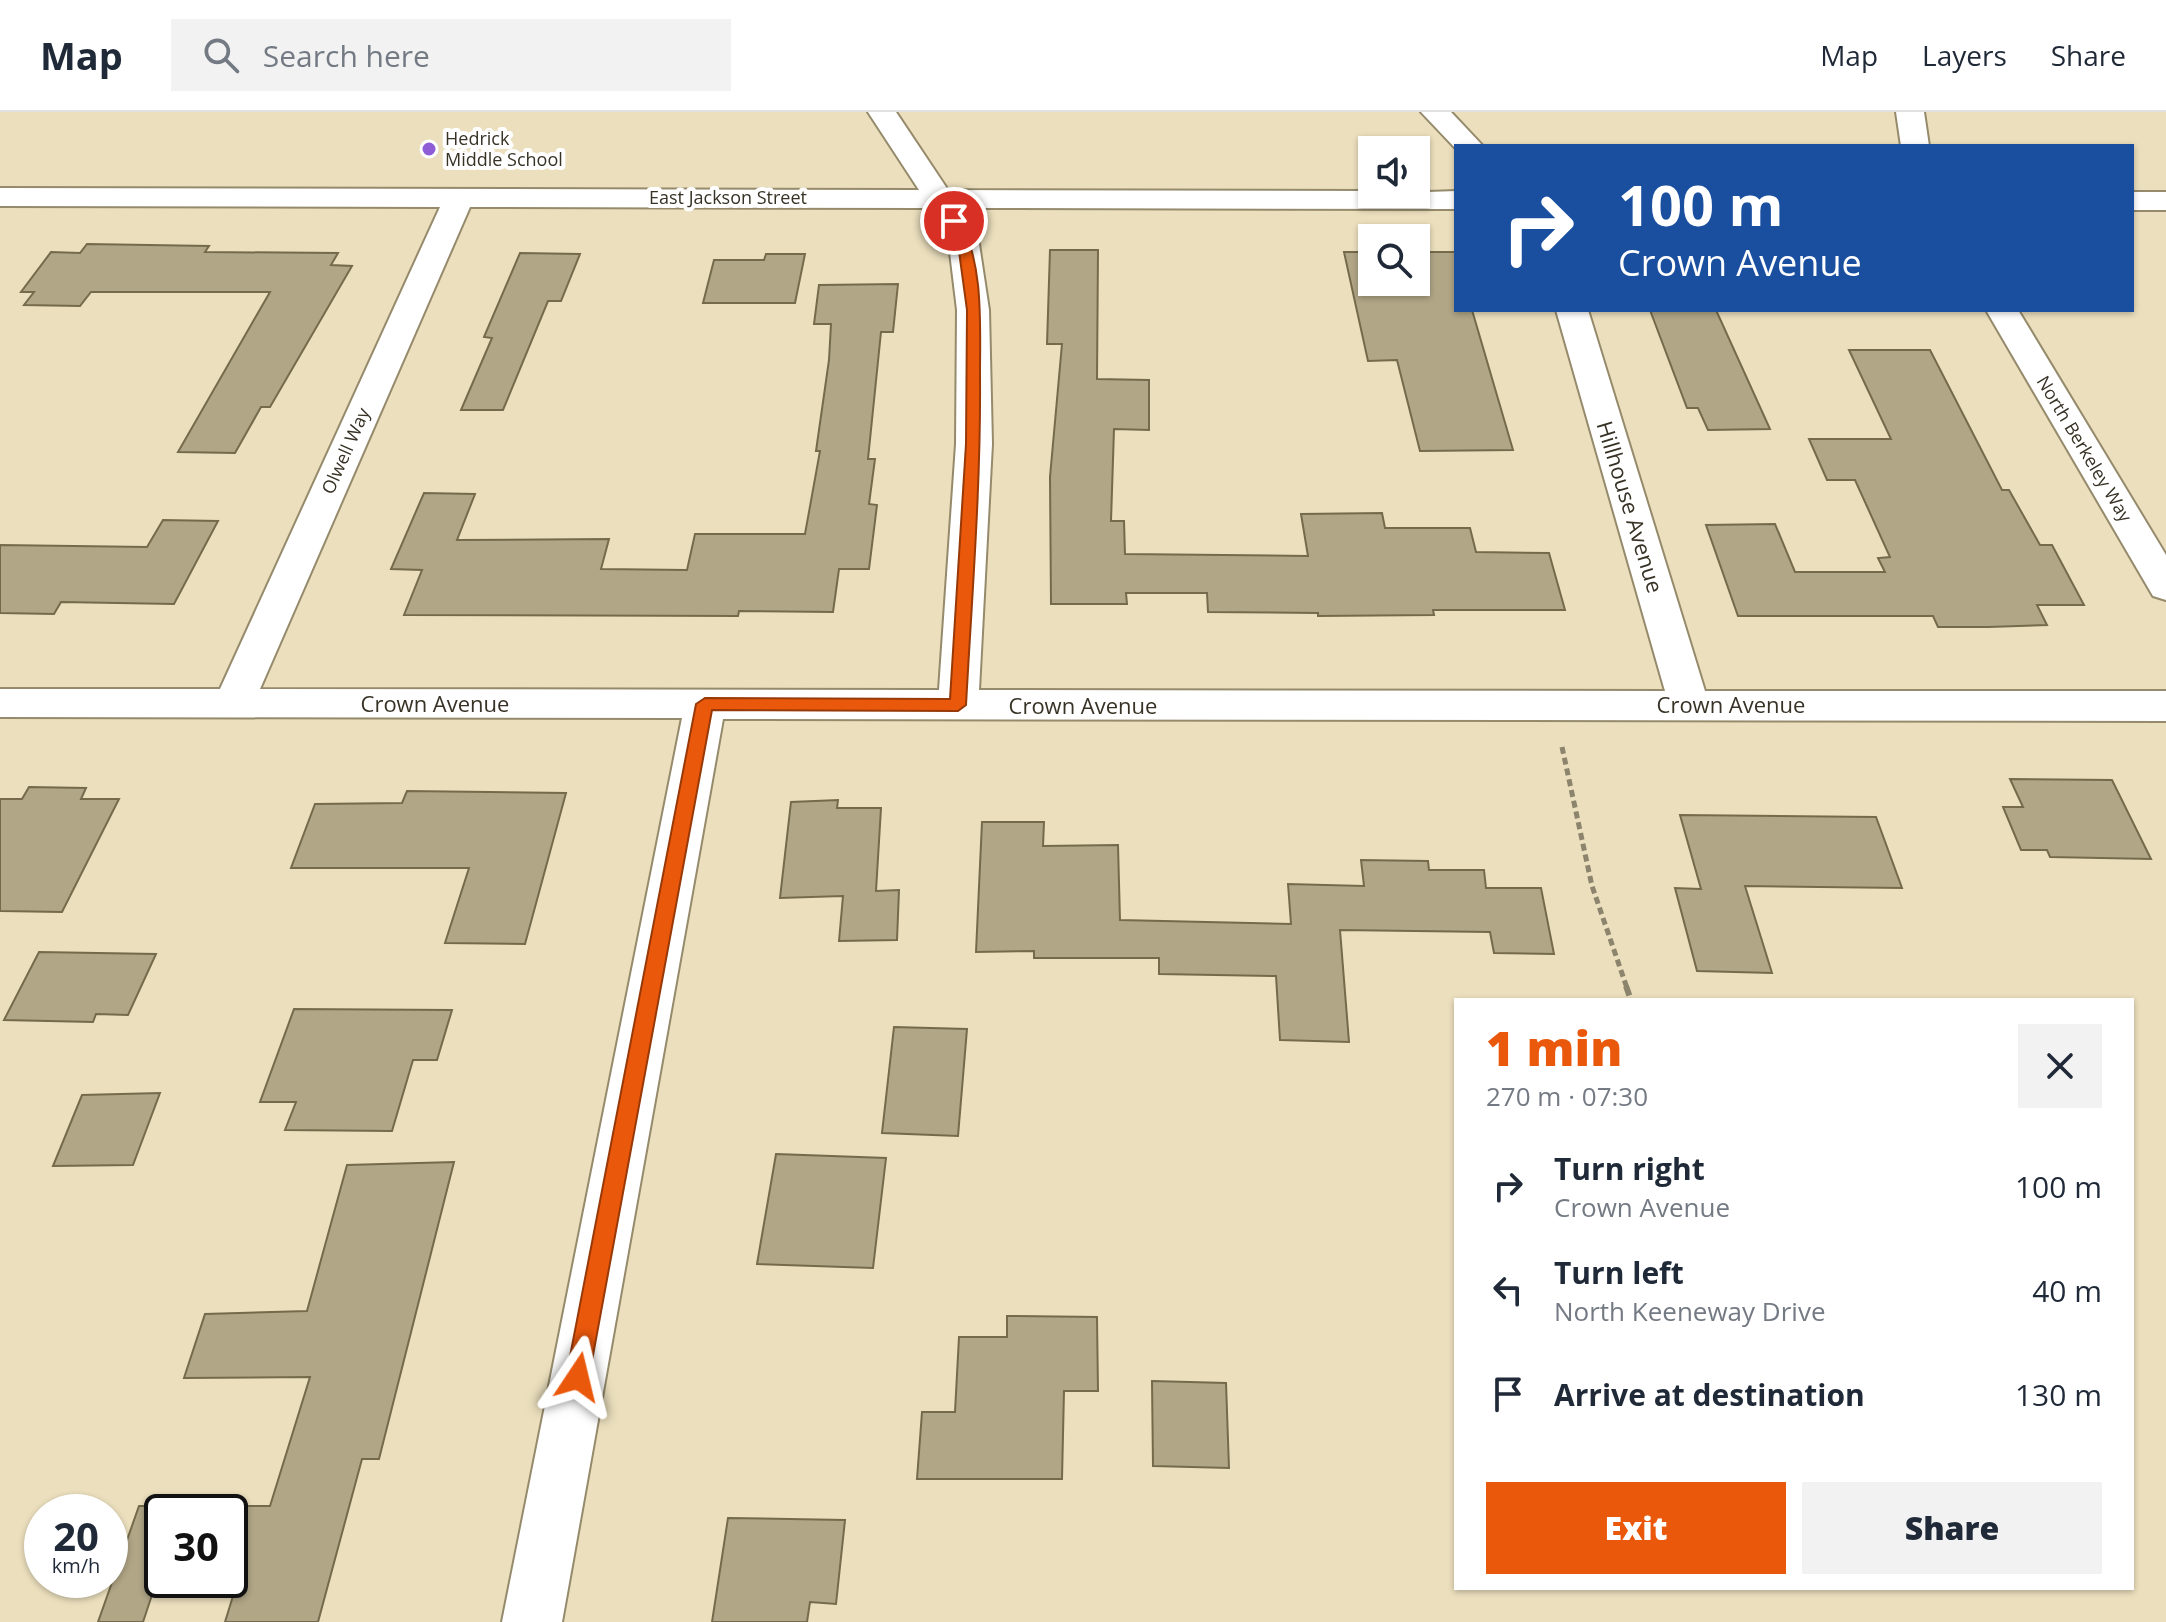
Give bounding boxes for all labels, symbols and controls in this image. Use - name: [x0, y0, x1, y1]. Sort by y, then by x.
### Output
- search box: [171, 19, 731, 91]
- text: Map: [40, 29, 123, 81]
- icon: search: [199, 33, 243, 77]
- text: Search here: [263, 35, 430, 76]
- text: Map: [1820, 36, 1878, 74]
- text: Layers: [1922, 36, 2007, 74]
- text: Share: [2051, 36, 2126, 74]
- place label: Hedrick Middle School: [445, 126, 563, 171]
- map controls: [1358, 136, 1430, 296]
- button: sound: [1358, 136, 1430, 208]
- marker: Hedrick Middle School: [420, 140, 438, 158]
- text: 100 m: [1618, 166, 1784, 242]
- icon: right: [1486, 176, 1590, 280]
- street label: East Jackson Street: [649, 185, 807, 209]
- pin: [920, 187, 988, 255]
- icon: arrive: [932, 199, 976, 243]
- button: search: [1358, 224, 1430, 296]
- text: Crown Avenue: [1618, 238, 1862, 287]
- street label: North Berkeley Way: [2032, 371, 2139, 527]
- street label: Olwell Way: [315, 403, 375, 498]
- street label: Hillhouse Avenue: [1591, 417, 1671, 596]
- street label: Crown Avenue: [361, 688, 509, 718]
- street label: Crown Avenue: [1657, 689, 1805, 719]
- street label: Crown Avenue: [1009, 690, 1157, 720]
- text: 1 min: [1486, 1015, 1622, 1080]
- button: close: [2018, 1024, 2102, 1108]
- text: 270 m · 07:30: [1486, 1078, 1648, 1114]
- text: Turn right: [1554, 1148, 1705, 1189]
- icon: right: [1486, 1164, 1530, 1208]
- text: 100 m: [2015, 1166, 2102, 1207]
- text: Crown Avenue: [1554, 1189, 1730, 1225]
- text: Turn left: [1554, 1252, 1684, 1293]
- icon: left: [1486, 1268, 1530, 1312]
- text: 40 m: [2032, 1270, 2102, 1311]
- text: North Keeneway Drive: [1554, 1293, 1826, 1329]
- position arrow: [536, 1335, 620, 1419]
- icon: arrive: [1486, 1372, 1530, 1416]
- text: Arrive at destination: [1554, 1374, 1865, 1415]
- text: 130 m: [2015, 1374, 2102, 1415]
- button: Exit: [1486, 1482, 1786, 1574]
- button: Share: [1802, 1482, 2102, 1574]
- speed limit sign: 30: [144, 1494, 248, 1598]
- text: 20: [53, 1508, 99, 1563]
- text: km/h: [52, 1552, 100, 1579]

